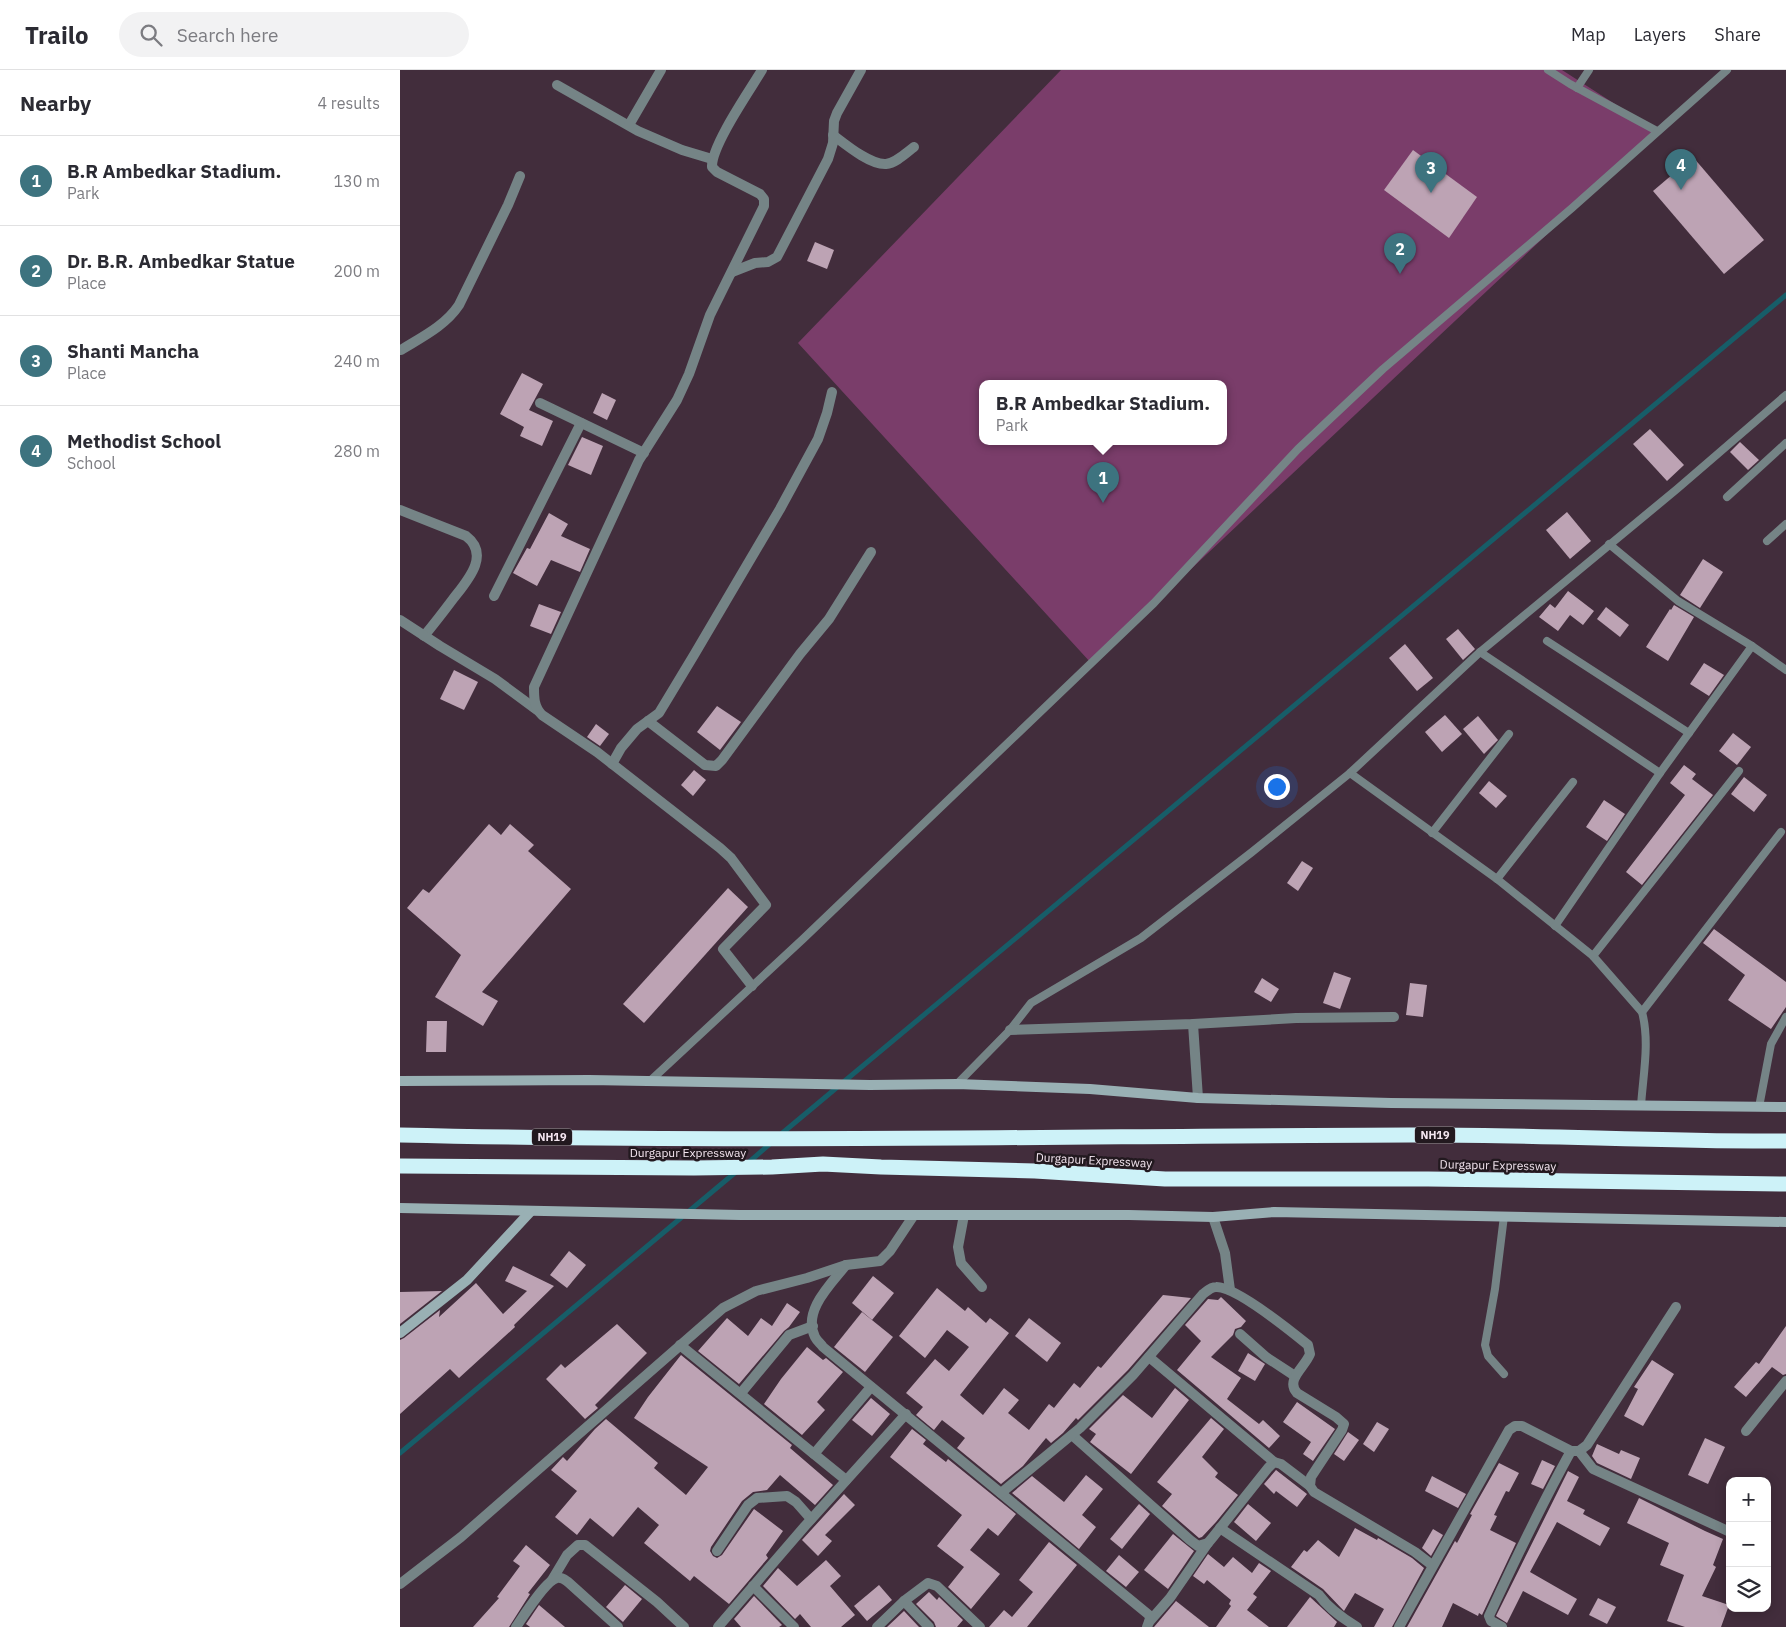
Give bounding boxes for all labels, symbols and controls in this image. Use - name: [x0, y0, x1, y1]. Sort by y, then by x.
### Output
- search box: [119, 12, 469, 57]
- text: Trailo: [25, 19, 89, 51]
- icon: search: [137, 21, 165, 49]
- text: Search here: [177, 23, 278, 47]
- text: Map: [1571, 23, 1606, 46]
- text: Layers: [1634, 23, 1686, 46]
- text: Share: [1714, 23, 1761, 46]
- text: Nearby: [20, 89, 91, 117]
- text: 4 results: [317, 93, 380, 113]
- pin: 4: [1665, 149, 1697, 190]
- pin: 3: [1415, 152, 1447, 193]
- text: B.R Ambedkar Stadium.: [67, 159, 281, 183]
- text: 1: [31, 171, 41, 191]
- text: 130 m: [333, 171, 380, 191]
- text: Park: [67, 183, 99, 203]
- pin: 2: [1384, 233, 1416, 274]
- text: Dr. B.R. Ambedkar Statue: [67, 249, 295, 273]
- text: 2: [31, 261, 41, 281]
- text: 200 m: [333, 261, 380, 281]
- text: Place: [67, 273, 106, 293]
- text: Shanti Mancha: [67, 339, 199, 363]
- text: 3: [31, 351, 41, 371]
- text: 240 m: [333, 351, 380, 371]
- text: Place: [67, 363, 106, 383]
- popup: [979, 380, 1227, 445]
- text: B.R Ambedkar Stadium.: [996, 391, 1210, 415]
- text: Park: [996, 415, 1028, 435]
- text: Methodist School: [67, 429, 221, 453]
- text: 4: [31, 441, 41, 461]
- text: 280 m: [333, 441, 380, 461]
- text: School: [67, 453, 116, 473]
- pin: 1: [1087, 462, 1119, 503]
- your location: [1264, 774, 1290, 800]
- road number: NH19: [1415, 1126, 1455, 1144]
- road number: NH19: [532, 1128, 572, 1146]
- street label: Durgapur Expressway: [630, 1145, 746, 1160]
- street label: Durgapur Expressway: [1035, 1149, 1153, 1171]
- street label: Durgapur Expressway: [1440, 1156, 1556, 1174]
- map controls: [1726, 1477, 1771, 1612]
- button: +: [1726, 1477, 1771, 1522]
- button: −: [1726, 1522, 1771, 1567]
- button: layers: [1726, 1567, 1771, 1612]

